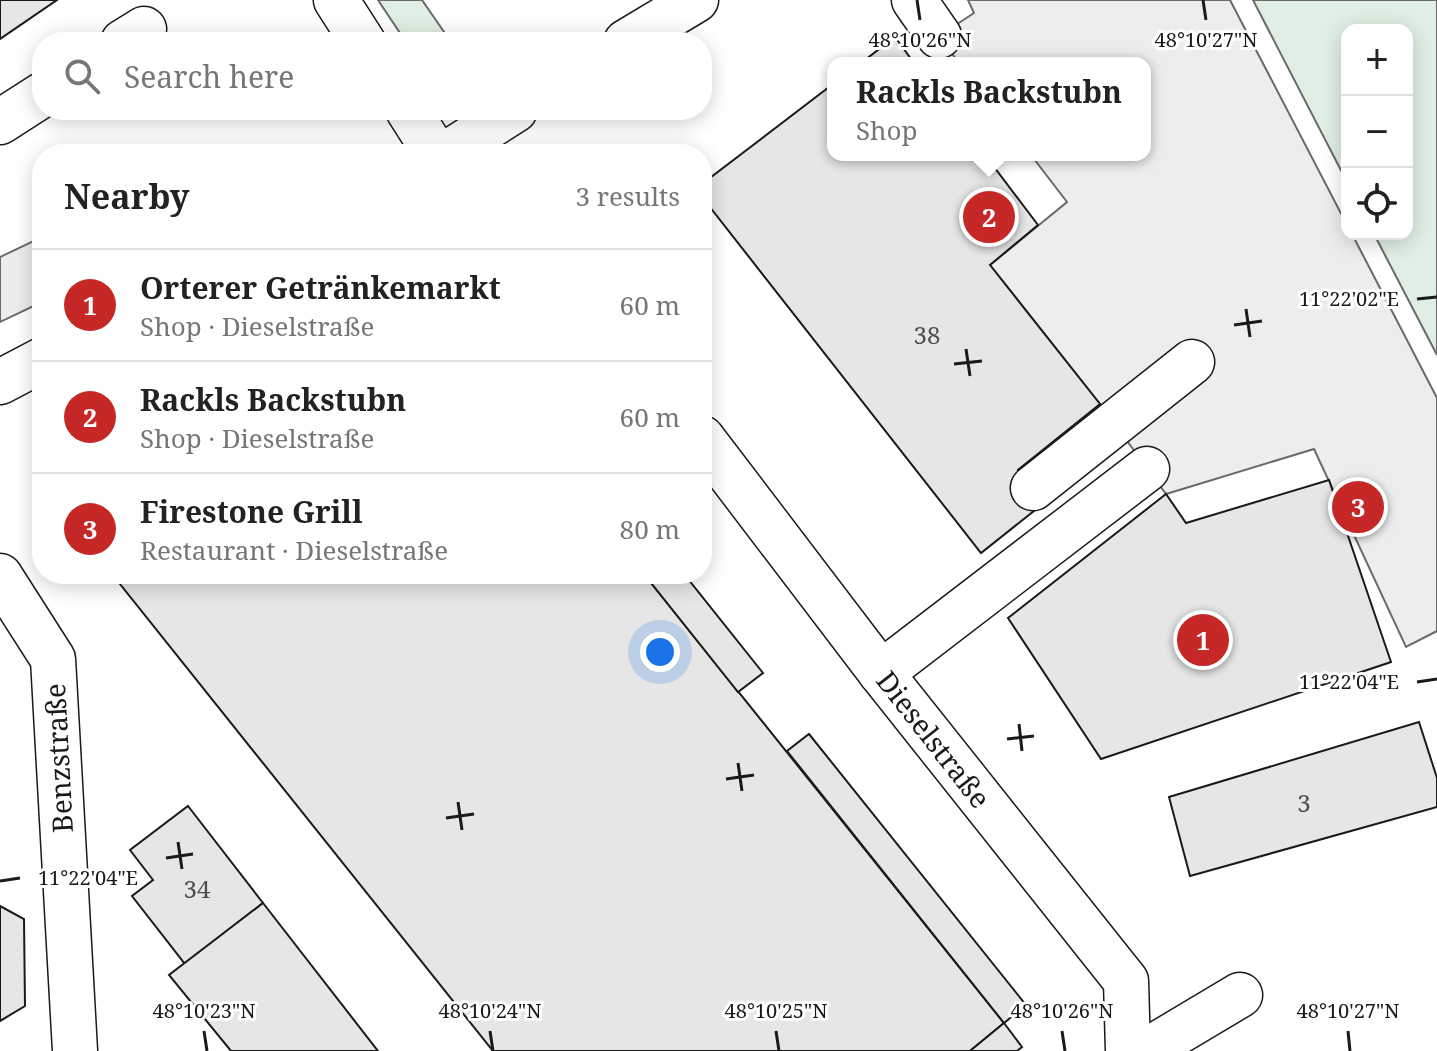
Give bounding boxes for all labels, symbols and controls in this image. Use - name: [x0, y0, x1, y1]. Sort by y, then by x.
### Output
- map controls: [1341, 24, 1413, 240]
- button: +: [1341, 24, 1413, 96]
- text: 48°10'26"N: [869, 26, 971, 53]
- text: 48°10'27"N: [1155, 26, 1257, 53]
- search box: [32, 32, 712, 120]
- icon: search: [60, 54, 104, 98]
- text: Search here: [124, 56, 294, 97]
- popup: [827, 57, 1151, 161]
- text: Rackls Backstubn: [856, 71, 1122, 112]
- button: −: [1341, 96, 1413, 168]
- text: Shop: [856, 112, 918, 148]
- button: locate: [1341, 168, 1413, 240]
- text: Nearby: [64, 173, 190, 219]
- text: 3 results: [575, 178, 680, 214]
- pin: 2: [963, 187, 1015, 247]
- text: Orterer Getränkemarkt: [140, 267, 501, 308]
- text: 11°22'02"E: [1299, 285, 1399, 312]
- text: 1: [83, 287, 97, 323]
- text: 60 m: [620, 287, 680, 323]
- text: Shop · Dieselstraße: [140, 308, 374, 344]
- house number: 38: [914, 318, 940, 351]
- text: Rackls Backstubn: [140, 379, 406, 420]
- text: 2: [83, 399, 97, 435]
- text: 60 m: [620, 399, 680, 435]
- text: Shop · Dieselstraße: [140, 420, 374, 456]
- pin: 3: [1332, 477, 1384, 537]
- text: Firestone Grill: [140, 491, 362, 532]
- text: 3: [83, 511, 97, 547]
- text: 80 m: [620, 511, 680, 547]
- text: Restaurant · Dieselstraße: [140, 532, 448, 568]
- pin: 1: [1177, 610, 1229, 670]
- your location: [640, 632, 680, 672]
- street label: Dieselstraße: [868, 662, 1000, 816]
- text: 11°22'04"E: [1299, 668, 1399, 695]
- street label: Benzstraße: [35, 682, 81, 834]
- house number: 3: [1297, 786, 1311, 819]
- text: 11°22'04"E: [38, 864, 138, 891]
- house number: 34: [184, 872, 211, 905]
- text: 48°10'23"N: [153, 997, 255, 1024]
- text: 48°10'24"N: [439, 997, 541, 1024]
- text: 48°10'25"N: [725, 997, 827, 1024]
- text: 48°10'26"N: [1011, 997, 1113, 1024]
- text: 48°10'27"N: [1297, 997, 1399, 1024]

